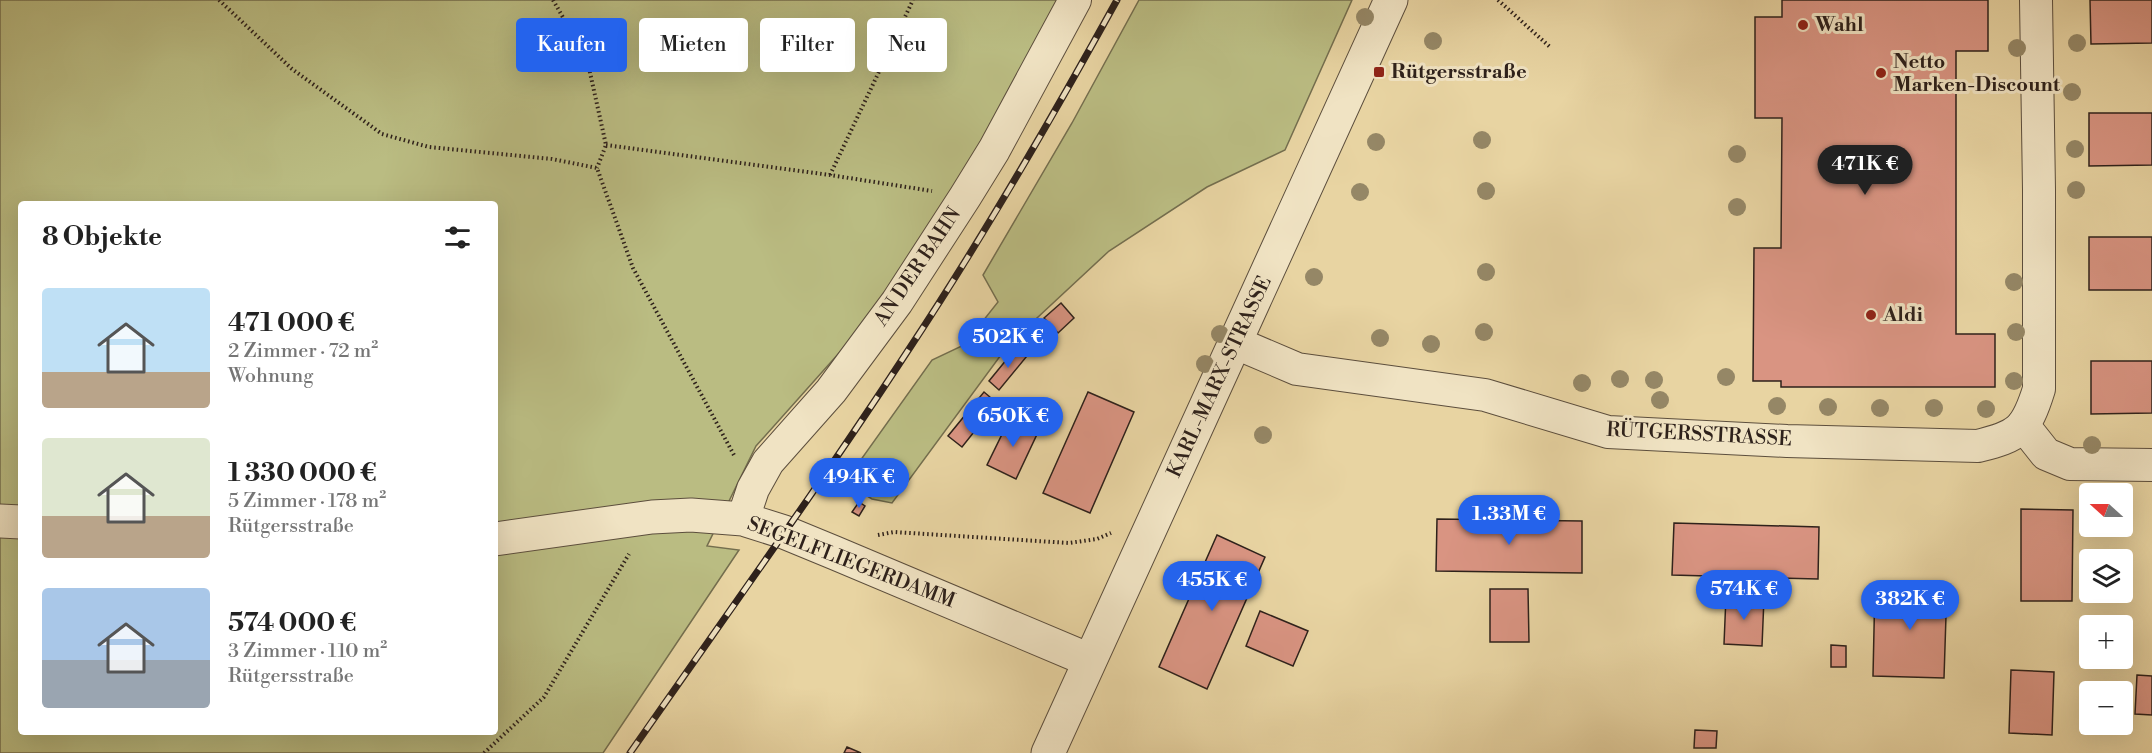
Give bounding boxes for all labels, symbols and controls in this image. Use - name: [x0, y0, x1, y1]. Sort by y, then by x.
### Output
- place label: Wahl: [1814, 13, 1864, 38]
- chip: Kaufen: [516, 18, 627, 72]
- chip: Mieten: [639, 18, 748, 72]
- chip: Filter: [760, 18, 855, 72]
- chip: Neu: [867, 18, 947, 72]
- marker: Wahl: [1796, 18, 1810, 32]
- place label: Netto Marken-Discount: [1893, 50, 2061, 98]
- place label: Rütgersstraße: [1391, 60, 1527, 85]
- marker: Rütgersstraße: [1372, 65, 1386, 79]
- marker: Netto Marken-Discount: [1874, 66, 1888, 80]
- pin: 471K €: [1816, 145, 1914, 196]
- text: 471K €: [1832, 152, 1898, 177]
- street label: AN DER BAHN: [868, 203, 967, 332]
- text: 8 Objekte: [42, 221, 162, 253]
- icon: filters: [441, 221, 474, 254]
- street label: KARL-MARX-STRASSE: [1162, 272, 1278, 482]
- place label: Aldi: [1882, 303, 1924, 328]
- text: 471 000 €: [228, 307, 355, 339]
- marker: Aldi: [1864, 308, 1878, 322]
- icon: home: [90, 312, 162, 384]
- pin: 502K €: [959, 318, 1057, 369]
- text: 502K €: [972, 325, 1044, 350]
- text: 2 Zimmer · 72 m²: [228, 339, 378, 364]
- text: Wohnung: [228, 364, 314, 389]
- pin: 650K €: [964, 397, 1062, 448]
- text: 650K €: [977, 404, 1049, 429]
- street label: RÜTGERSSTRASSE: [1606, 417, 1792, 452]
- text: 1 330 000 €: [228, 457, 377, 489]
- pin: 494K €: [810, 458, 908, 509]
- icon: home: [90, 462, 162, 534]
- text: 494K €: [823, 465, 895, 490]
- north arrow: [2079, 483, 2133, 537]
- map controls: [2079, 483, 2133, 735]
- text: 5 Zimmer · 178 m²: [228, 489, 386, 514]
- pin: 1.33M €: [1454, 495, 1564, 546]
- text: 1.33M €: [1472, 502, 1546, 527]
- street label: SEGELFLIEGERDAMM: [743, 512, 959, 614]
- text: Rütgersstraße: [228, 514, 354, 539]
- button: layers: [2079, 549, 2133, 603]
- pin: 455K €: [1163, 561, 1261, 612]
- text: 455K €: [1177, 568, 1247, 593]
- pin: 574K €: [1695, 570, 1793, 621]
- text: 574K €: [1710, 577, 1778, 602]
- pin: 382K €: [1861, 580, 1959, 631]
- text: 382K €: [1875, 587, 1945, 612]
- text: 574 000 €: [228, 607, 356, 639]
- icon: home: [90, 612, 162, 684]
- button: +: [2079, 615, 2133, 669]
- text: 3 Zimmer · 110 m²: [228, 639, 387, 664]
- text: Rütgersstraße: [228, 664, 354, 689]
- button: −: [2079, 681, 2133, 735]

